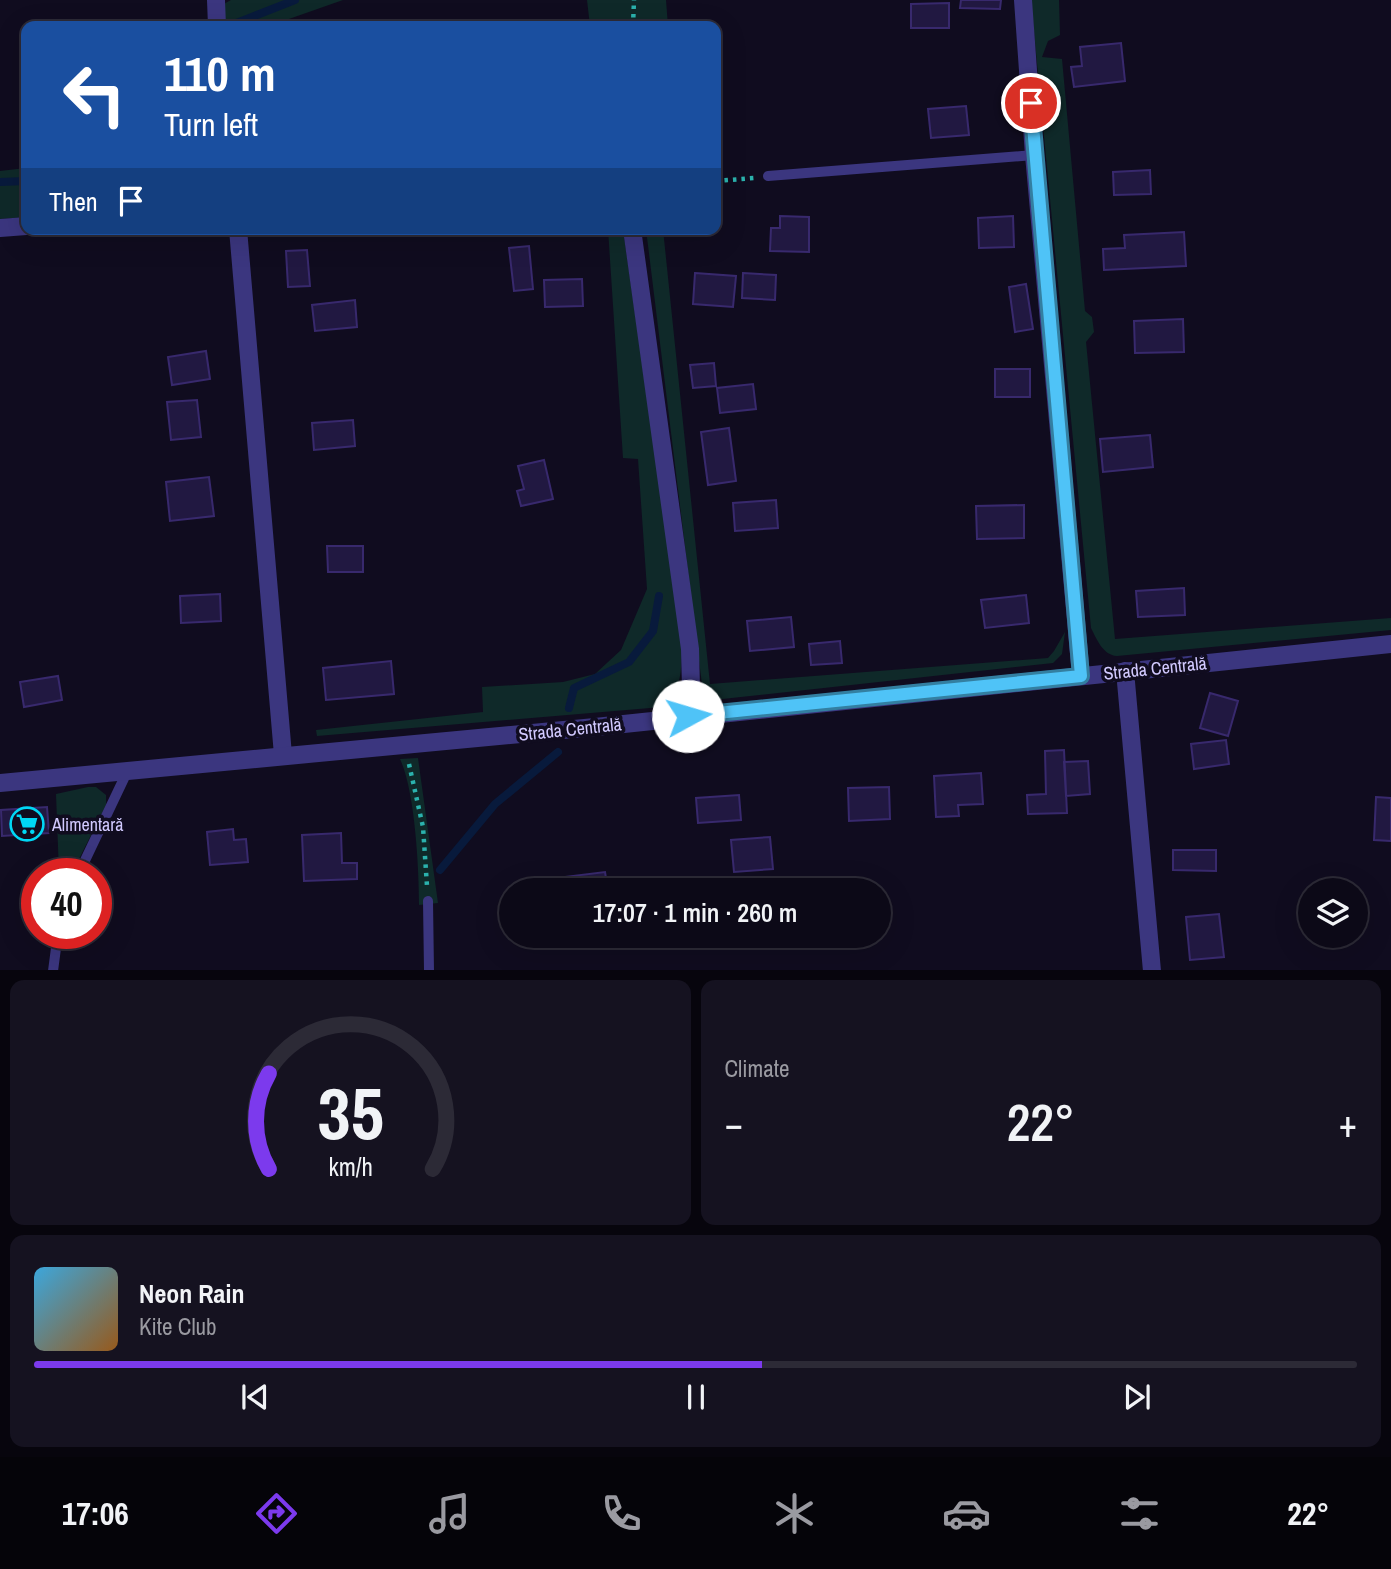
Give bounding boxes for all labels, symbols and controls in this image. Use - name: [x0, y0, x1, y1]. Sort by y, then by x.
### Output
- text: 110 m: [164, 40, 276, 106]
- icon: left: [49, 49, 140, 140]
- pin: [1001, 73, 1061, 133]
- icon: arrive: [1012, 84, 1050, 122]
- text: Turn left: [164, 103, 258, 146]
- icon: arrive: [112, 182, 150, 220]
- text: Then: [49, 184, 98, 219]
- street label: Strada Centrală: [1102, 650, 1208, 686]
- position arrow: [651, 679, 725, 753]
- street label: Strada Centrală: [517, 711, 623, 747]
- supermarket icon: Alimentară: [8, 805, 46, 843]
- place label: Alimentară: [51, 812, 123, 837]
- speed limit sign: 40: [21, 858, 112, 949]
- map controls: [1298, 878, 1368, 948]
- button: layers: [1298, 878, 1368, 948]
- text: 17:07 · 1 min · 260 m: [593, 895, 797, 930]
- text: Climate: [725, 1053, 789, 1084]
- text: 35: [317, 1064, 383, 1162]
- text: 22°: [1007, 1087, 1075, 1157]
- text: −: [725, 1098, 743, 1149]
- text: +: [1339, 1098, 1357, 1149]
- text: km/h: [328, 1149, 372, 1183]
- text: Neon Rain: [139, 1276, 244, 1311]
- text: Kite Club: [139, 1311, 217, 1342]
- icon: previous: [236, 1378, 274, 1416]
- icon: pause: [677, 1378, 715, 1416]
- icon: next: [1118, 1378, 1156, 1416]
- icon: directions: [252, 1489, 301, 1538]
- icon: music: [425, 1489, 474, 1538]
- icon: phone: [597, 1489, 646, 1538]
- icon: climate: [770, 1489, 819, 1538]
- icon: car: [942, 1489, 991, 1538]
- icon: filters: [1115, 1489, 1164, 1538]
- text: 17:06: [62, 1492, 129, 1535]
- text: 22°: [1287, 1492, 1329, 1535]

